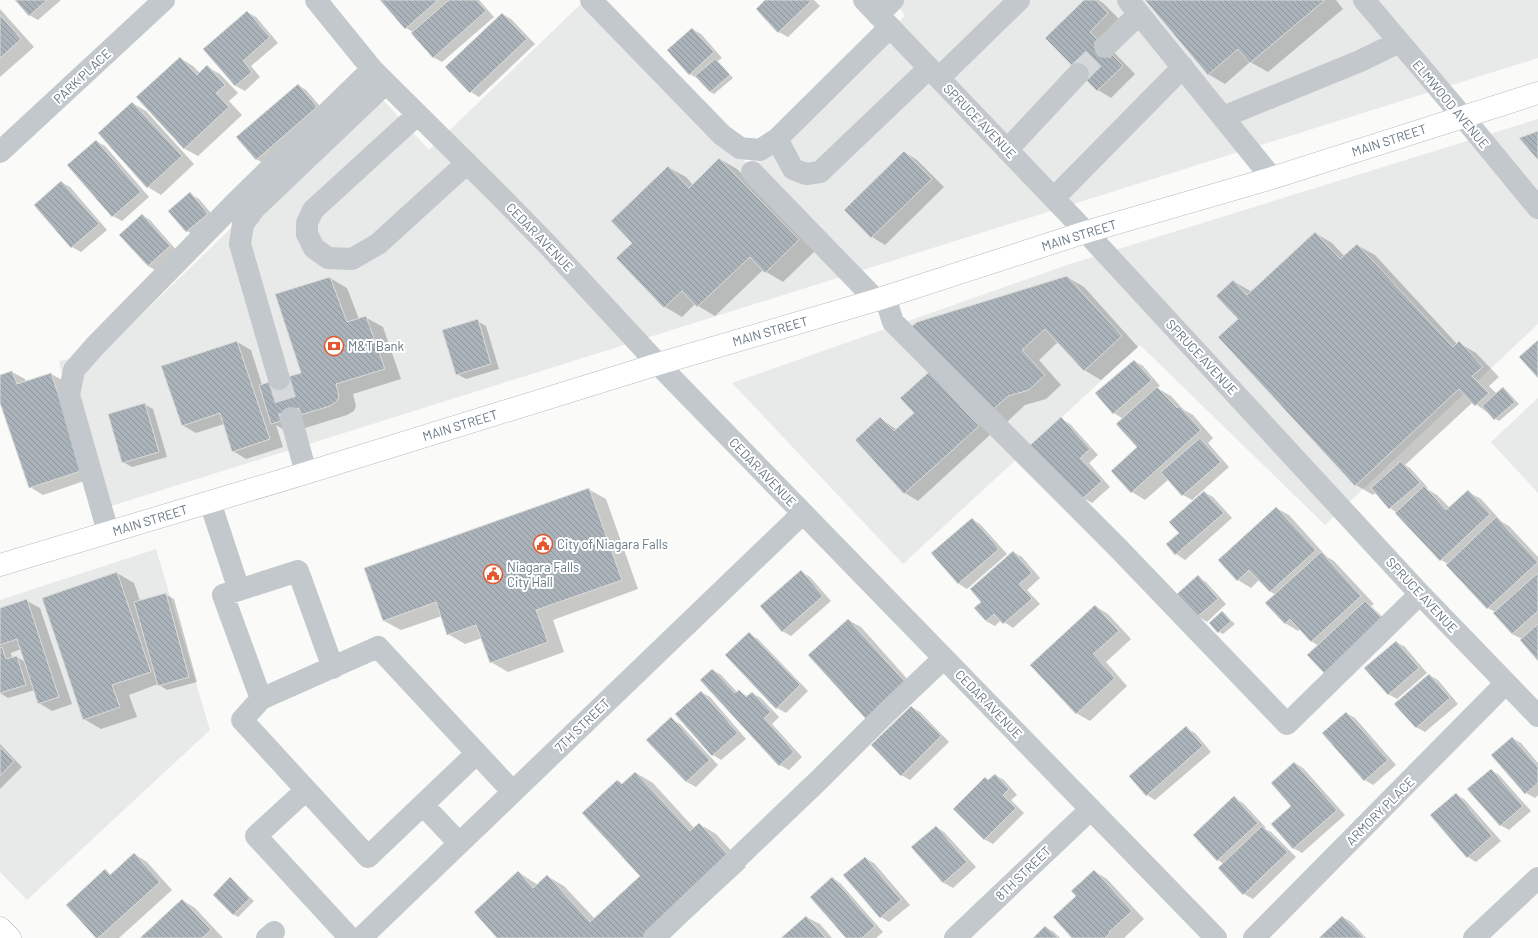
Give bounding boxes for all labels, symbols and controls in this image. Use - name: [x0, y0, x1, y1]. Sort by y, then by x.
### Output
- street label: PARK PLACE: [50, 45, 114, 107]
- street label: ELMWOOD AVENUE: [1409, 57, 1493, 151]
- street label: SPRUCE AVENUE: [940, 80, 1020, 162]
- street label: MAIN STREET: [1350, 120, 1428, 160]
- street label: CEDAR AVENUE: [503, 199, 577, 275]
- street label: MAIN STREET: [1039, 216, 1119, 254]
- street label: MAIN STREET: [730, 313, 810, 349]
- street label: SPRUCE AVENUE: [1163, 316, 1241, 398]
- bank icon: M&T Bank: [323, 335, 345, 357]
- place label: M&T Bank: [348, 338, 405, 354]
- street label: MAIN STREET: [420, 406, 500, 444]
- street label: CEDAR AVENUE: [726, 434, 800, 510]
- street label: MAIN STREET: [110, 501, 190, 539]
- public building icon: City of Niagara Falls: [532, 533, 554, 555]
- place label: City of Niagara Falls: [557, 536, 668, 552]
- street label: SPRUCE AVENUE: [1383, 554, 1461, 636]
- place label: Niagara Falls City Hall: [507, 559, 579, 590]
- public building icon: Niagara Falls City Hall: [482, 563, 504, 585]
- street label: CEDAR AVENUE: [952, 666, 1026, 742]
- street label: 7TH STREET: [551, 695, 613, 755]
- street label: ARMORY PLACE: [1342, 773, 1418, 849]
- street label: 8TH STREET: [992, 843, 1054, 903]

